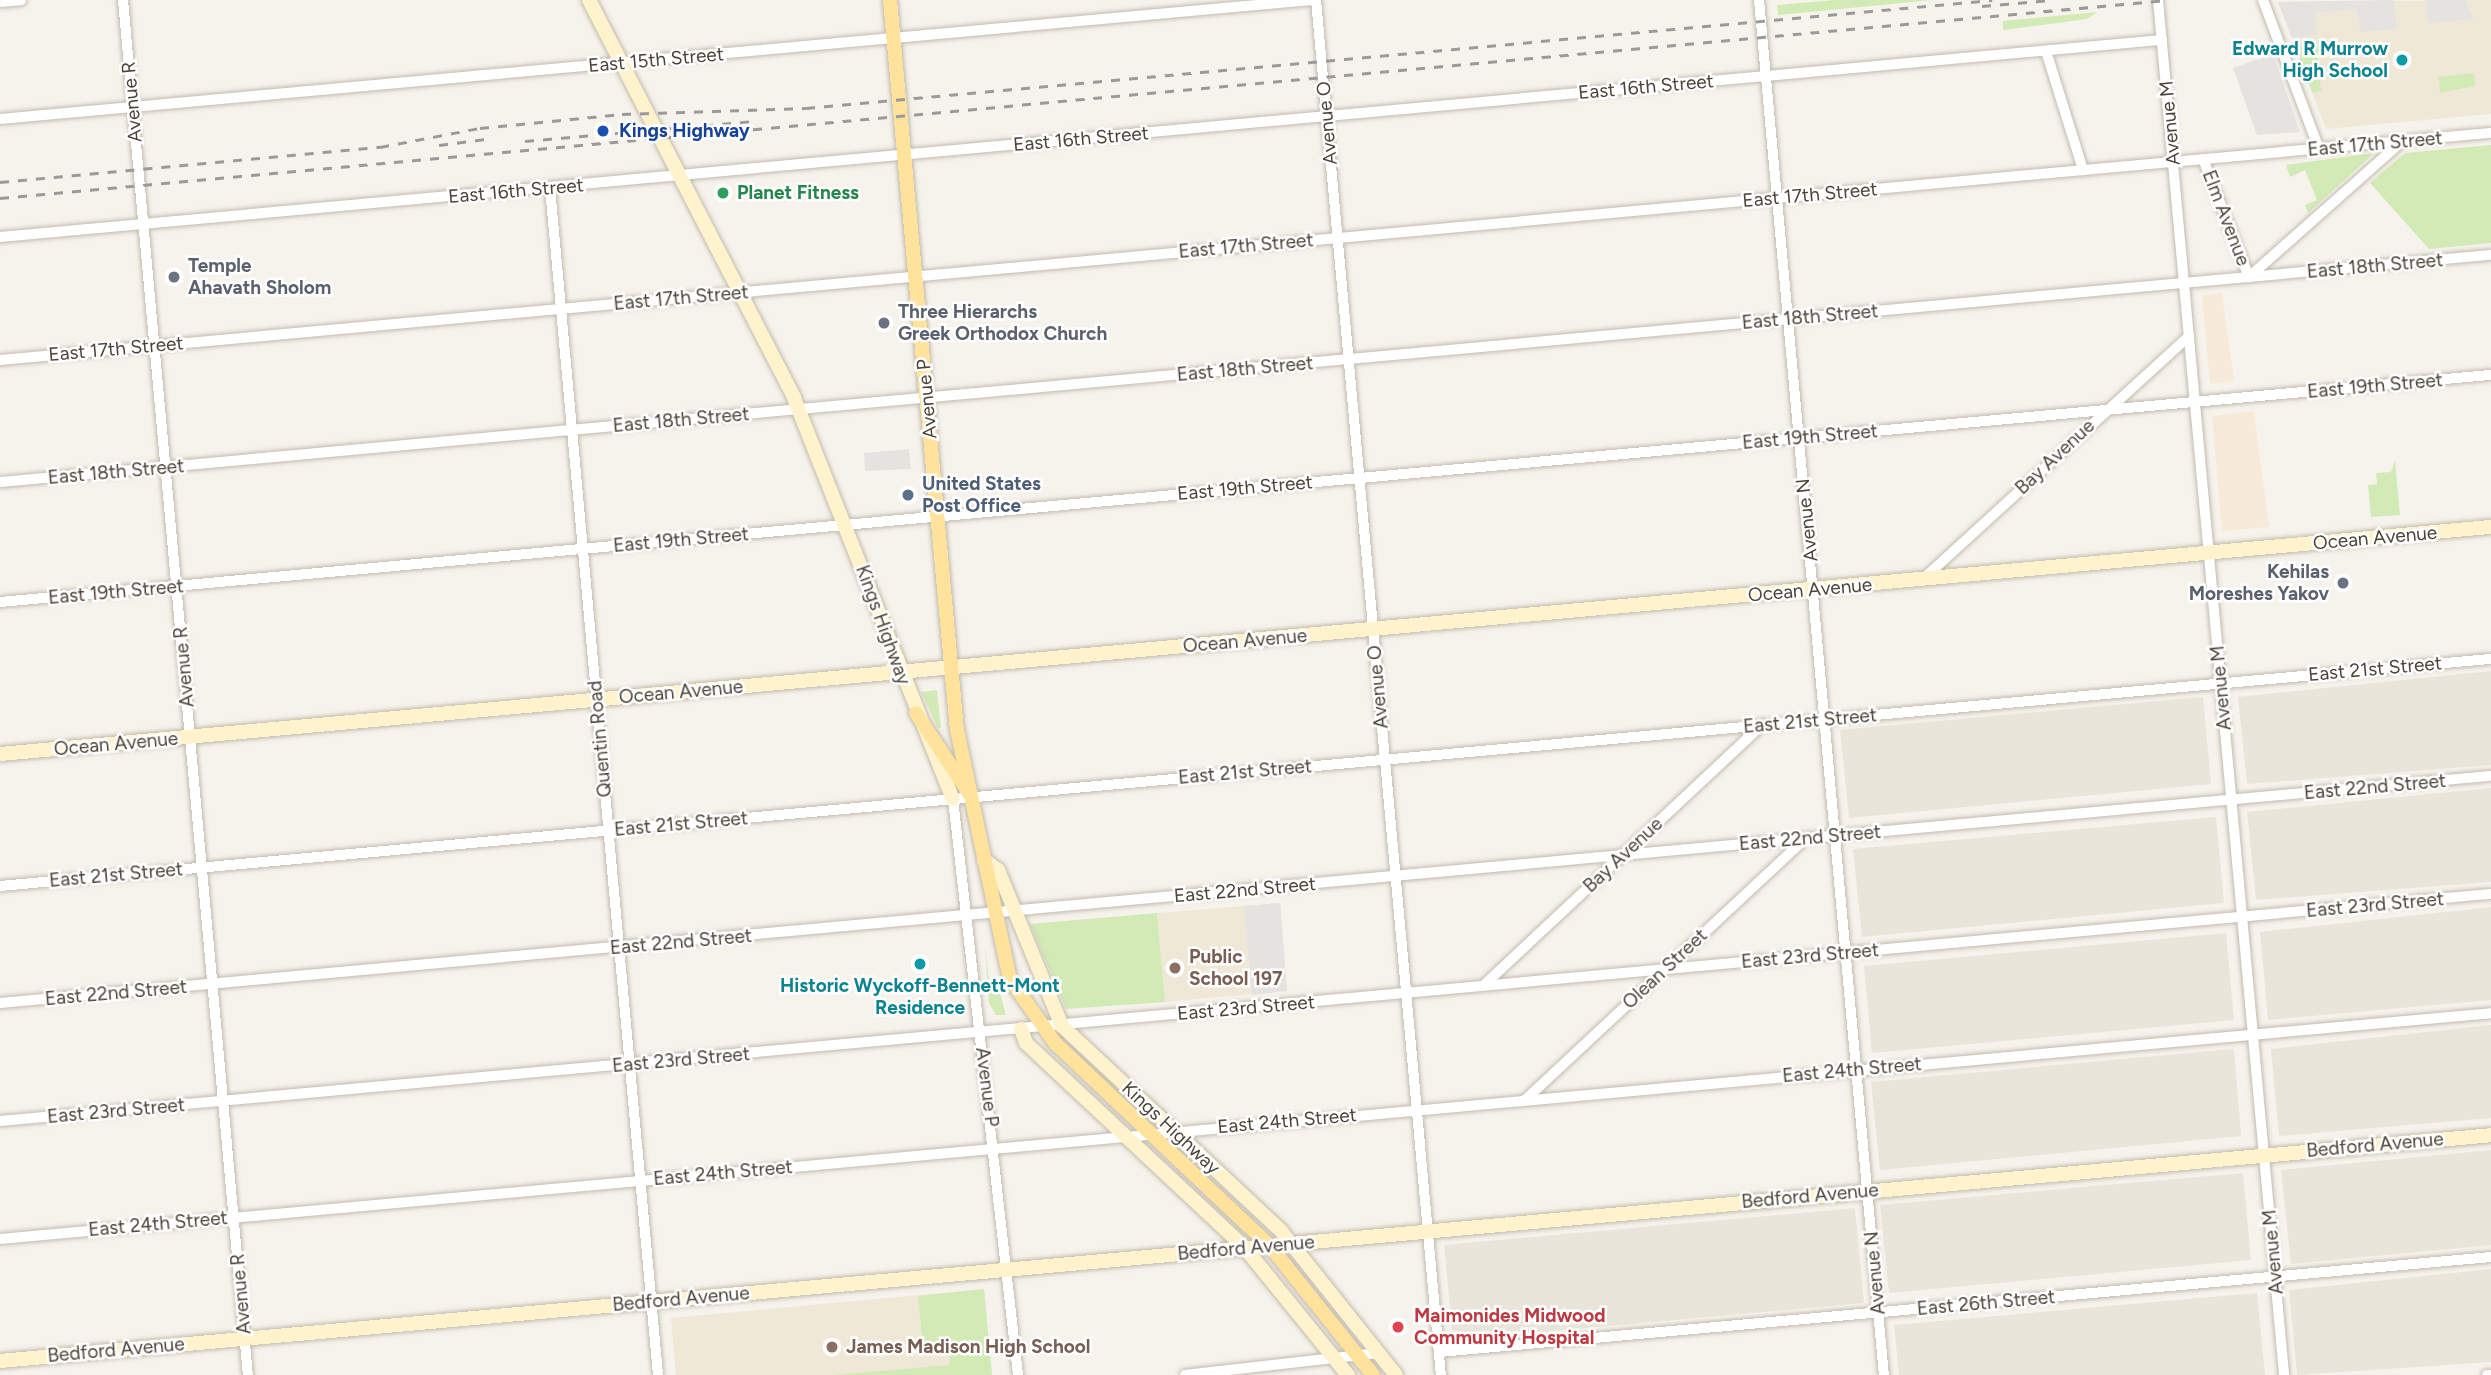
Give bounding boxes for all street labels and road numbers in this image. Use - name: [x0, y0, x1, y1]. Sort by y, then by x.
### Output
- street label: East 15th Street: [587, 43, 725, 77]
- street label: Avenue R: [117, 61, 147, 143]
- street label: East 16th Street: [1577, 70, 1715, 104]
- street label: Avenue O: [1312, 80, 1342, 166]
- street label: Avenue M: [2155, 80, 2185, 166]
- street label: East 16th Street: [1012, 122, 1150, 156]
- street label: East 17th Street: [2307, 127, 2443, 161]
- street label: Elm Avenue: [2197, 167, 2255, 269]
- street label: East 16th Street: [447, 174, 585, 208]
- street label: East 17th Street: [1742, 178, 1878, 212]
- street label: East 17th Street: [1178, 229, 1314, 263]
- street label: East 18th Street: [2306, 249, 2444, 283]
- street label: East 17th Street: [613, 281, 749, 315]
- street label: East 18th Street: [1741, 300, 1879, 334]
- street label: East 17th Street: [48, 332, 184, 366]
- street label: East 18th Street: [1176, 352, 1314, 386]
- street label: Avenue P: [912, 358, 942, 440]
- street label: East 19th Street: [2306, 369, 2444, 403]
- street label: East 18th Street: [612, 403, 750, 437]
- street label: Bay Avenue: [2011, 415, 2099, 499]
- street label: East 19th Street: [1741, 420, 1879, 454]
- street label: East 18th Street: [47, 455, 185, 489]
- street label: East 19th Street: [1176, 471, 1314, 505]
- street label: Avenue N: [1791, 477, 1823, 563]
- street label: Ocean Avenue: [2312, 521, 2438, 555]
- street label: East 19th Street: [612, 523, 750, 557]
- street label: Kings Highway: [851, 562, 915, 688]
- street label: Ocean Avenue: [1747, 573, 1873, 607]
- street label: East 19th Street: [47, 575, 185, 609]
- street label: Ocean Avenue: [1182, 624, 1308, 658]
- street label: Avenue R: [169, 626, 199, 708]
- street label: Avenue O: [1363, 644, 1393, 730]
- street label: Avenue M: [2206, 645, 2236, 731]
- street label: East 21st Street: [2307, 652, 2443, 686]
- street label: Ocean Avenue: [618, 675, 744, 709]
- street label: Quentin Road: [584, 680, 616, 798]
- street label: East 21st Street: [1742, 704, 1878, 738]
- street label: Ocean Avenue: [53, 727, 179, 761]
- street label: East 21st Street: [1177, 755, 1313, 789]
- street label: East 22nd Street: [2303, 769, 2447, 805]
- street label: East 21st Street: [613, 807, 749, 841]
- street label: Bay Avenue: [1579, 813, 1667, 897]
- street label: East 22nd Street: [1738, 820, 1882, 856]
- street label: East 21st Street: [48, 858, 184, 892]
- street label: East 22nd Street: [1173, 872, 1317, 908]
- street label: East 23rd Street: [2305, 888, 2445, 922]
- street label: East 22nd Street: [609, 924, 753, 960]
- street label: Olean Street: [1618, 924, 1712, 1014]
- street label: East 23rd Street: [1740, 939, 1880, 973]
- street label: East 22nd Street: [44, 975, 188, 1011]
- street label: East 23rd Street: [1176, 991, 1316, 1025]
- street label: East 23rd Street: [611, 1043, 751, 1077]
- street label: Avenue P: [971, 1046, 1003, 1128]
- street label: East 24th Street: [1781, 1053, 1923, 1087]
- street label: Kings Highway: [1117, 1077, 1225, 1179]
- street label: East 23rd Street: [46, 1094, 186, 1128]
- street label: East 24th Street: [1216, 1104, 1358, 1138]
- street label: Bedford Avenue: [2305, 1128, 2445, 1162]
- street label: East 24th Street: [652, 1156, 794, 1190]
- street label: Bedford Avenue: [1740, 1179, 1880, 1213]
- street label: East 24th Street: [87, 1207, 229, 1241]
- street label: Avenue M: [2258, 1209, 2288, 1295]
- street label: Avenue N: [1860, 1230, 1890, 1316]
- street label: Bedford Avenue: [1176, 1231, 1316, 1265]
- street label: Avenue R: [226, 1253, 256, 1335]
- street label: Bedford Avenue: [611, 1282, 751, 1316]
- street label: East 26th Street: [1916, 1286, 2056, 1320]
- street label: Bedford Avenue: [46, 1333, 186, 1367]

